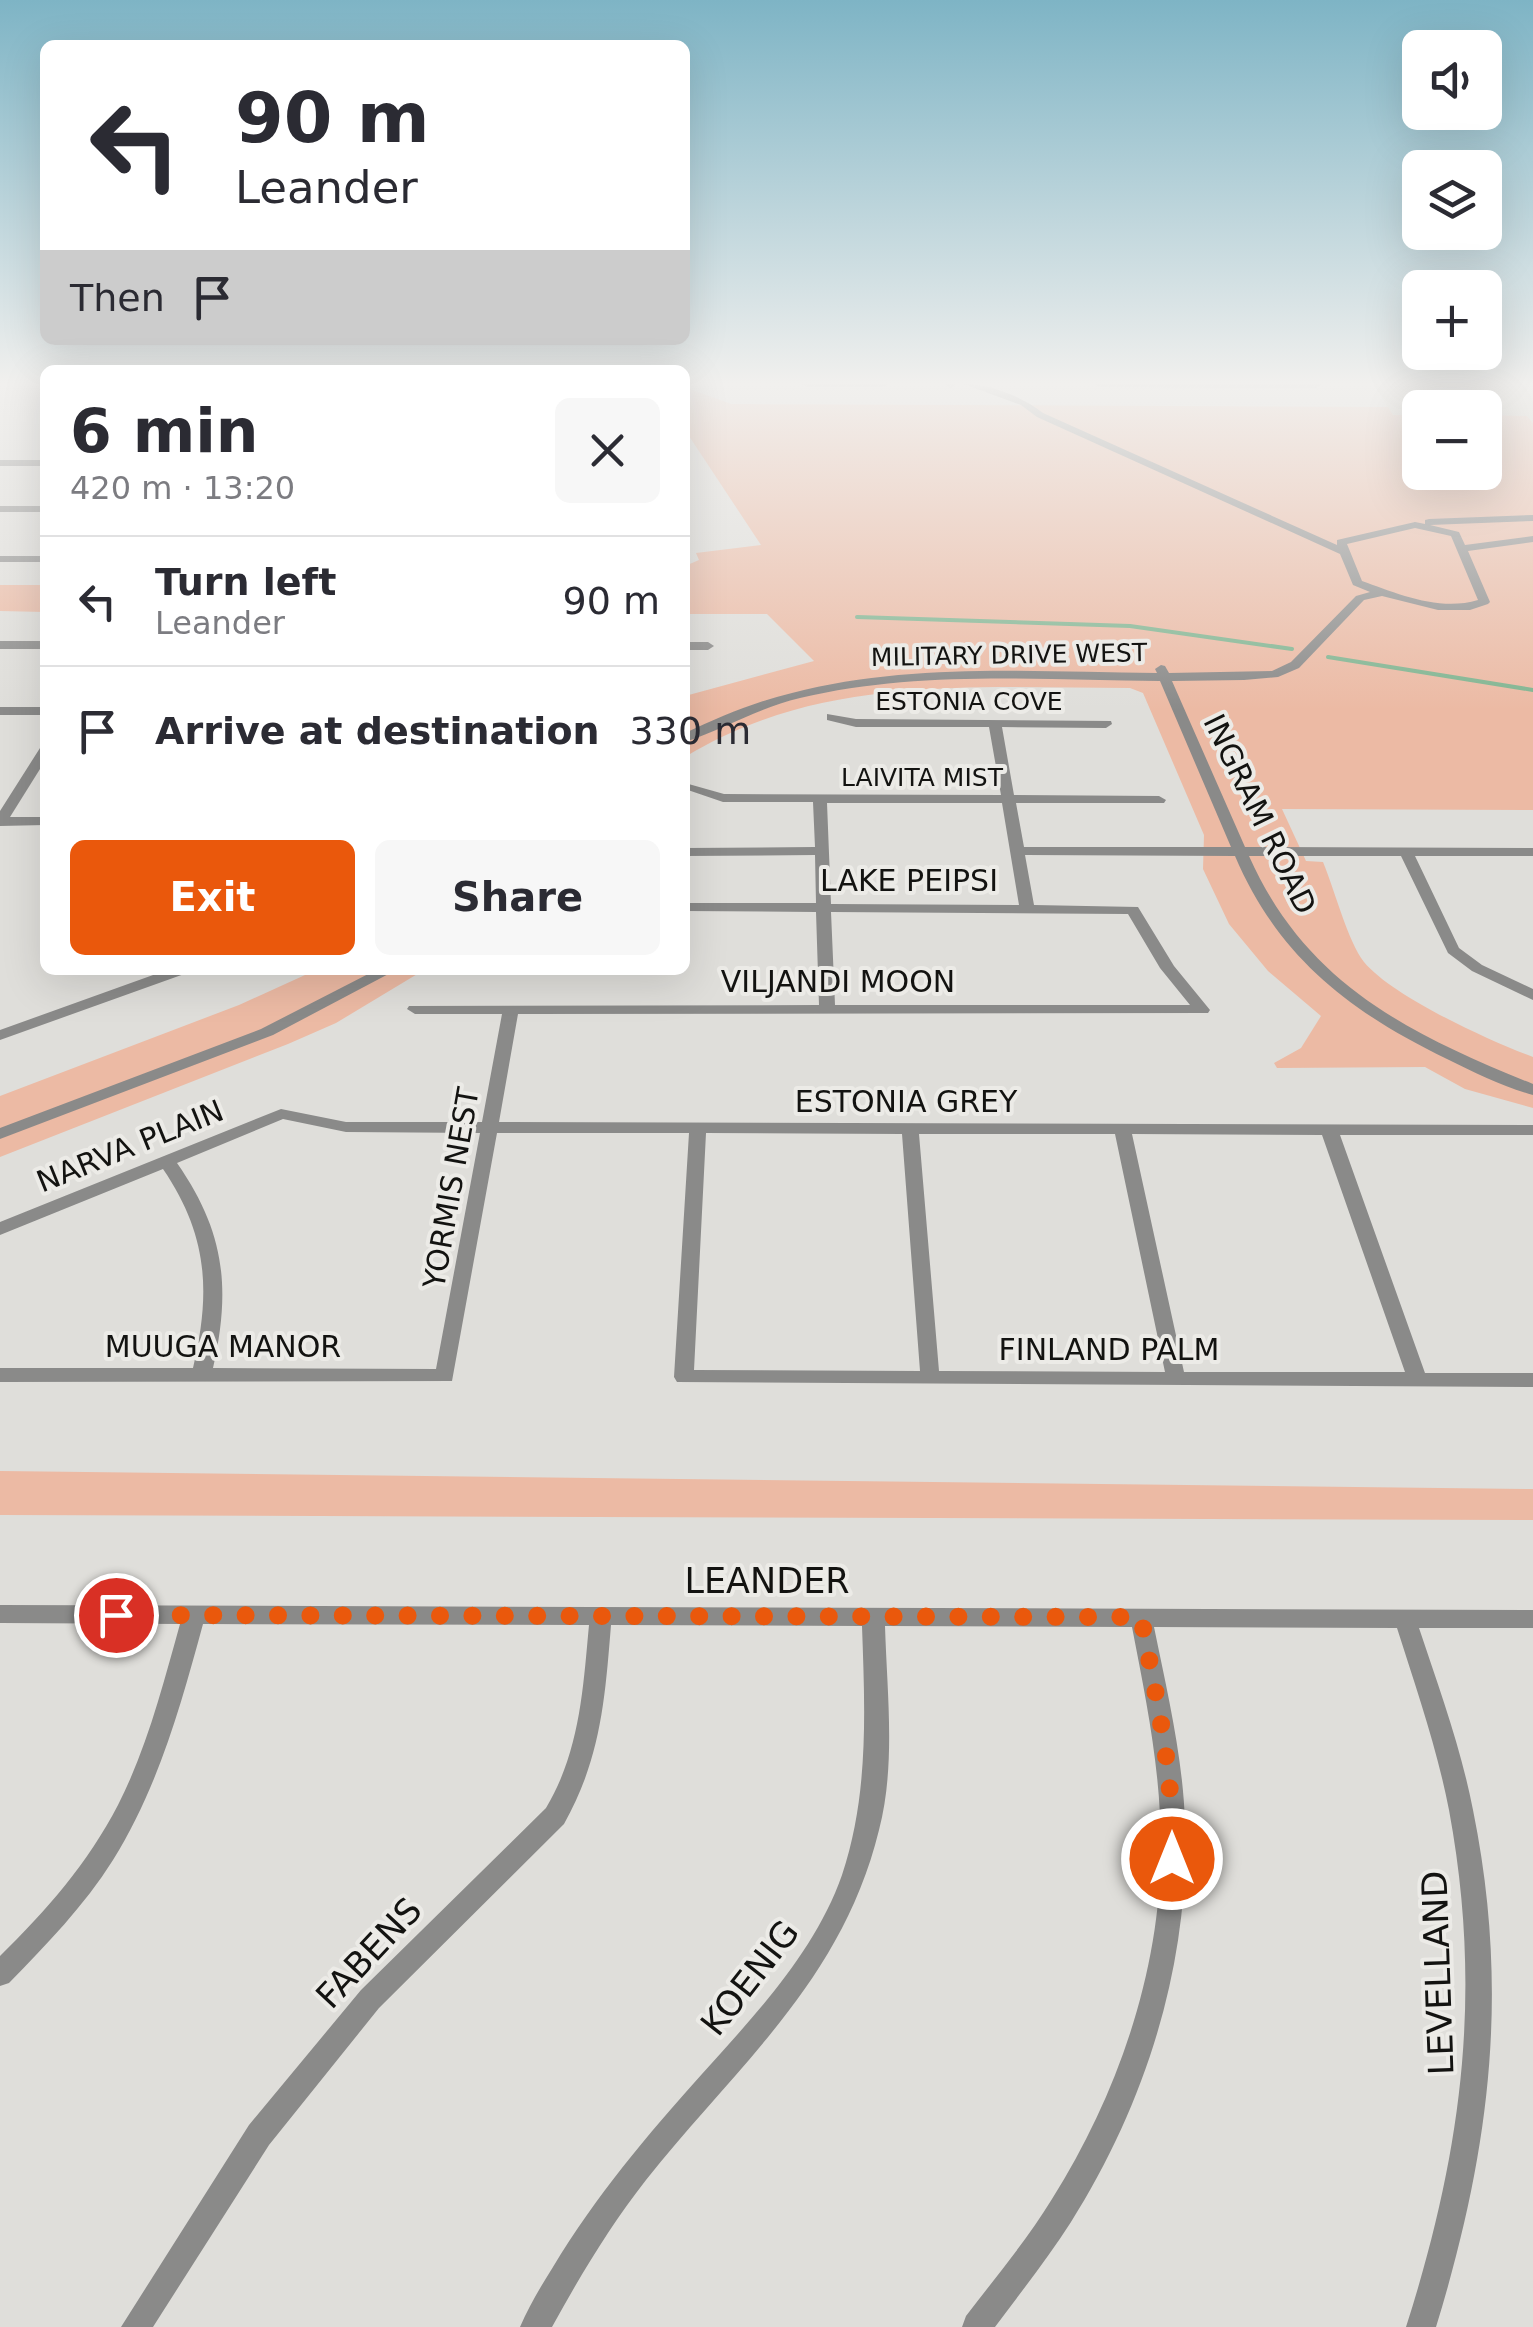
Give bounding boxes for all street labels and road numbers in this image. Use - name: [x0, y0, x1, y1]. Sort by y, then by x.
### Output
- street label: MILITARY DRIVE WEST: [871, 638, 1148, 672]
- street label: ESTONIA COVE: [875, 687, 1063, 716]
- street label: INGRAM ROAD: [1197, 709, 1323, 919]
- street label: LAIVITA MIST: [841, 763, 1004, 792]
- street label: LAKE PEIPSI: [820, 863, 998, 898]
- street label: VILJANDI MOON: [721, 964, 955, 999]
- street label: YORMIS NEST: [416, 1084, 486, 1292]
- street label: ESTONIA GREY: [795, 1084, 1018, 1119]
- street label: NARVA PLAIN: [32, 1093, 228, 1199]
- street label: MUUGA MANOR: [105, 1329, 341, 1364]
- street label: FINLAND PALM: [999, 1332, 1219, 1367]
- street label: LEANDER: [684, 1561, 850, 1601]
- street label: LEVELLAND: [1414, 1870, 1462, 2076]
- street label: FABENS: [308, 1890, 430, 2016]
- street label: KOENIG: [693, 1913, 807, 2043]

